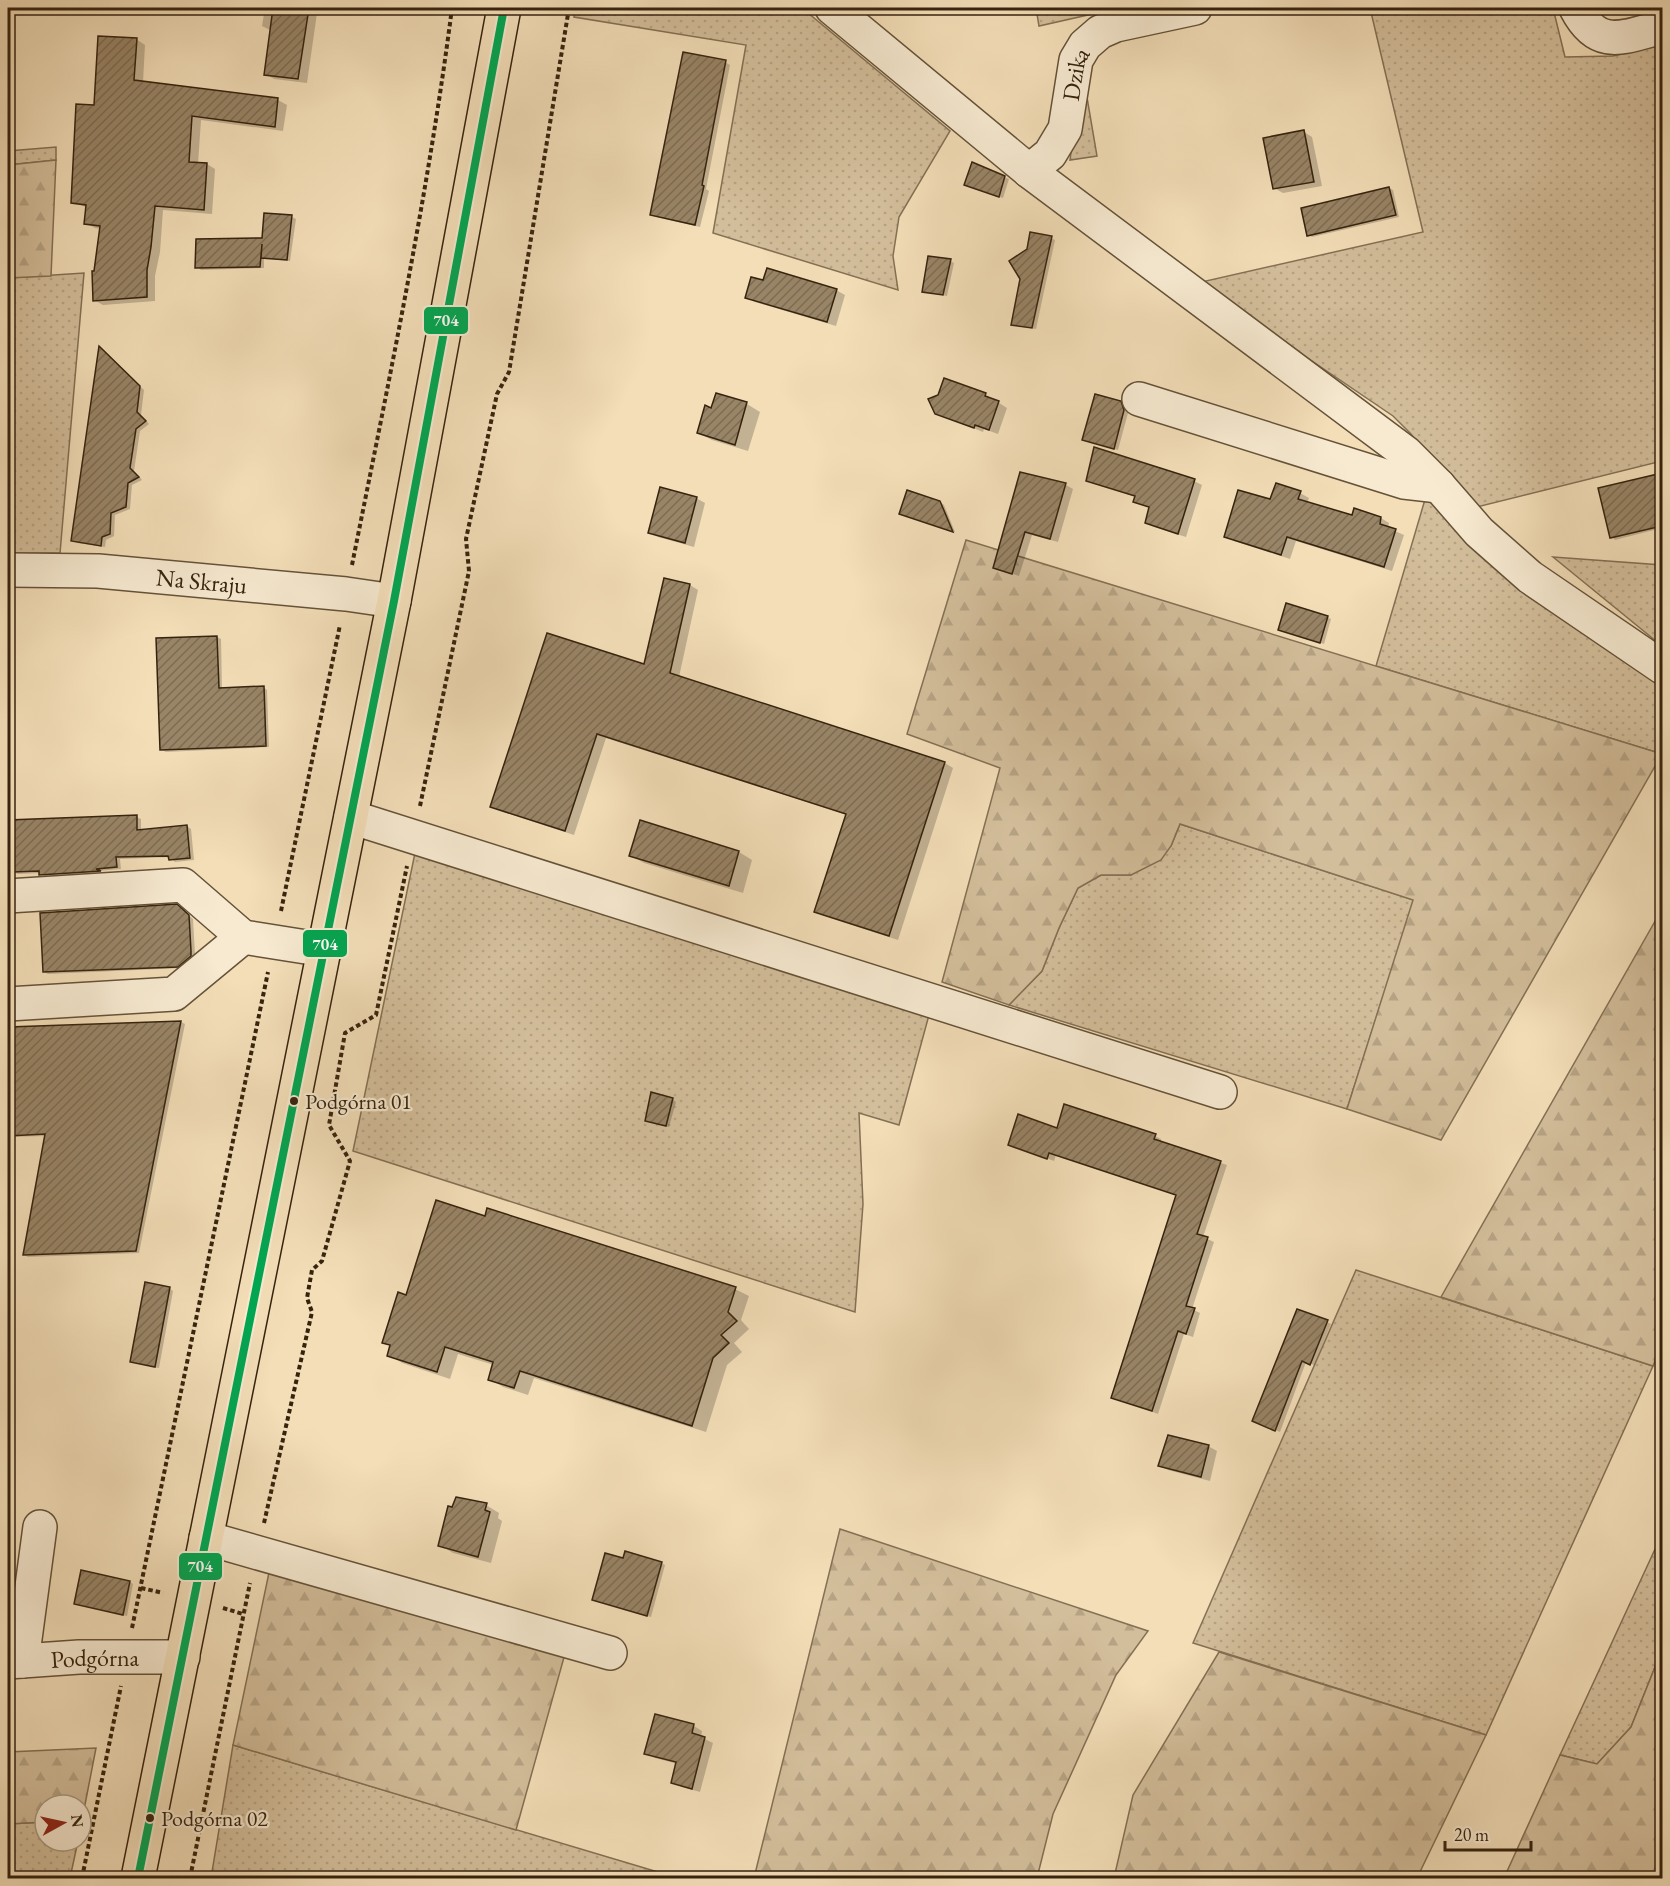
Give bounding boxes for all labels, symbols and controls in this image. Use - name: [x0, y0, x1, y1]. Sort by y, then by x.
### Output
- street label: Dzika: [1054, 41, 1096, 103]
- line badge: 704: [423, 306, 469, 335]
- text: 704: [433, 310, 459, 331]
- street label: Na Skraju: [155, 561, 249, 600]
- line badge: 704: [302, 929, 348, 958]
- text: 704: [312, 934, 338, 955]
- place label: Podgórna 01: [305, 1087, 412, 1116]
- marker: Podgórna 01: [288, 1095, 300, 1107]
- line badge: 704: [178, 1552, 223, 1581]
- text: 704: [187, 1556, 213, 1577]
- street label: Podgórna: [49, 1642, 140, 1674]
- north arrow: [33, 1793, 93, 1853]
- place label: Podgórna 02: [161, 1804, 268, 1833]
- marker: Podgórna 02: [144, 1812, 156, 1824]
- text: N: [66, 1813, 89, 1829]
- scale bar: [1445, 1814, 1530, 1852]
- text: 20 m: [1454, 1823, 1489, 1846]

